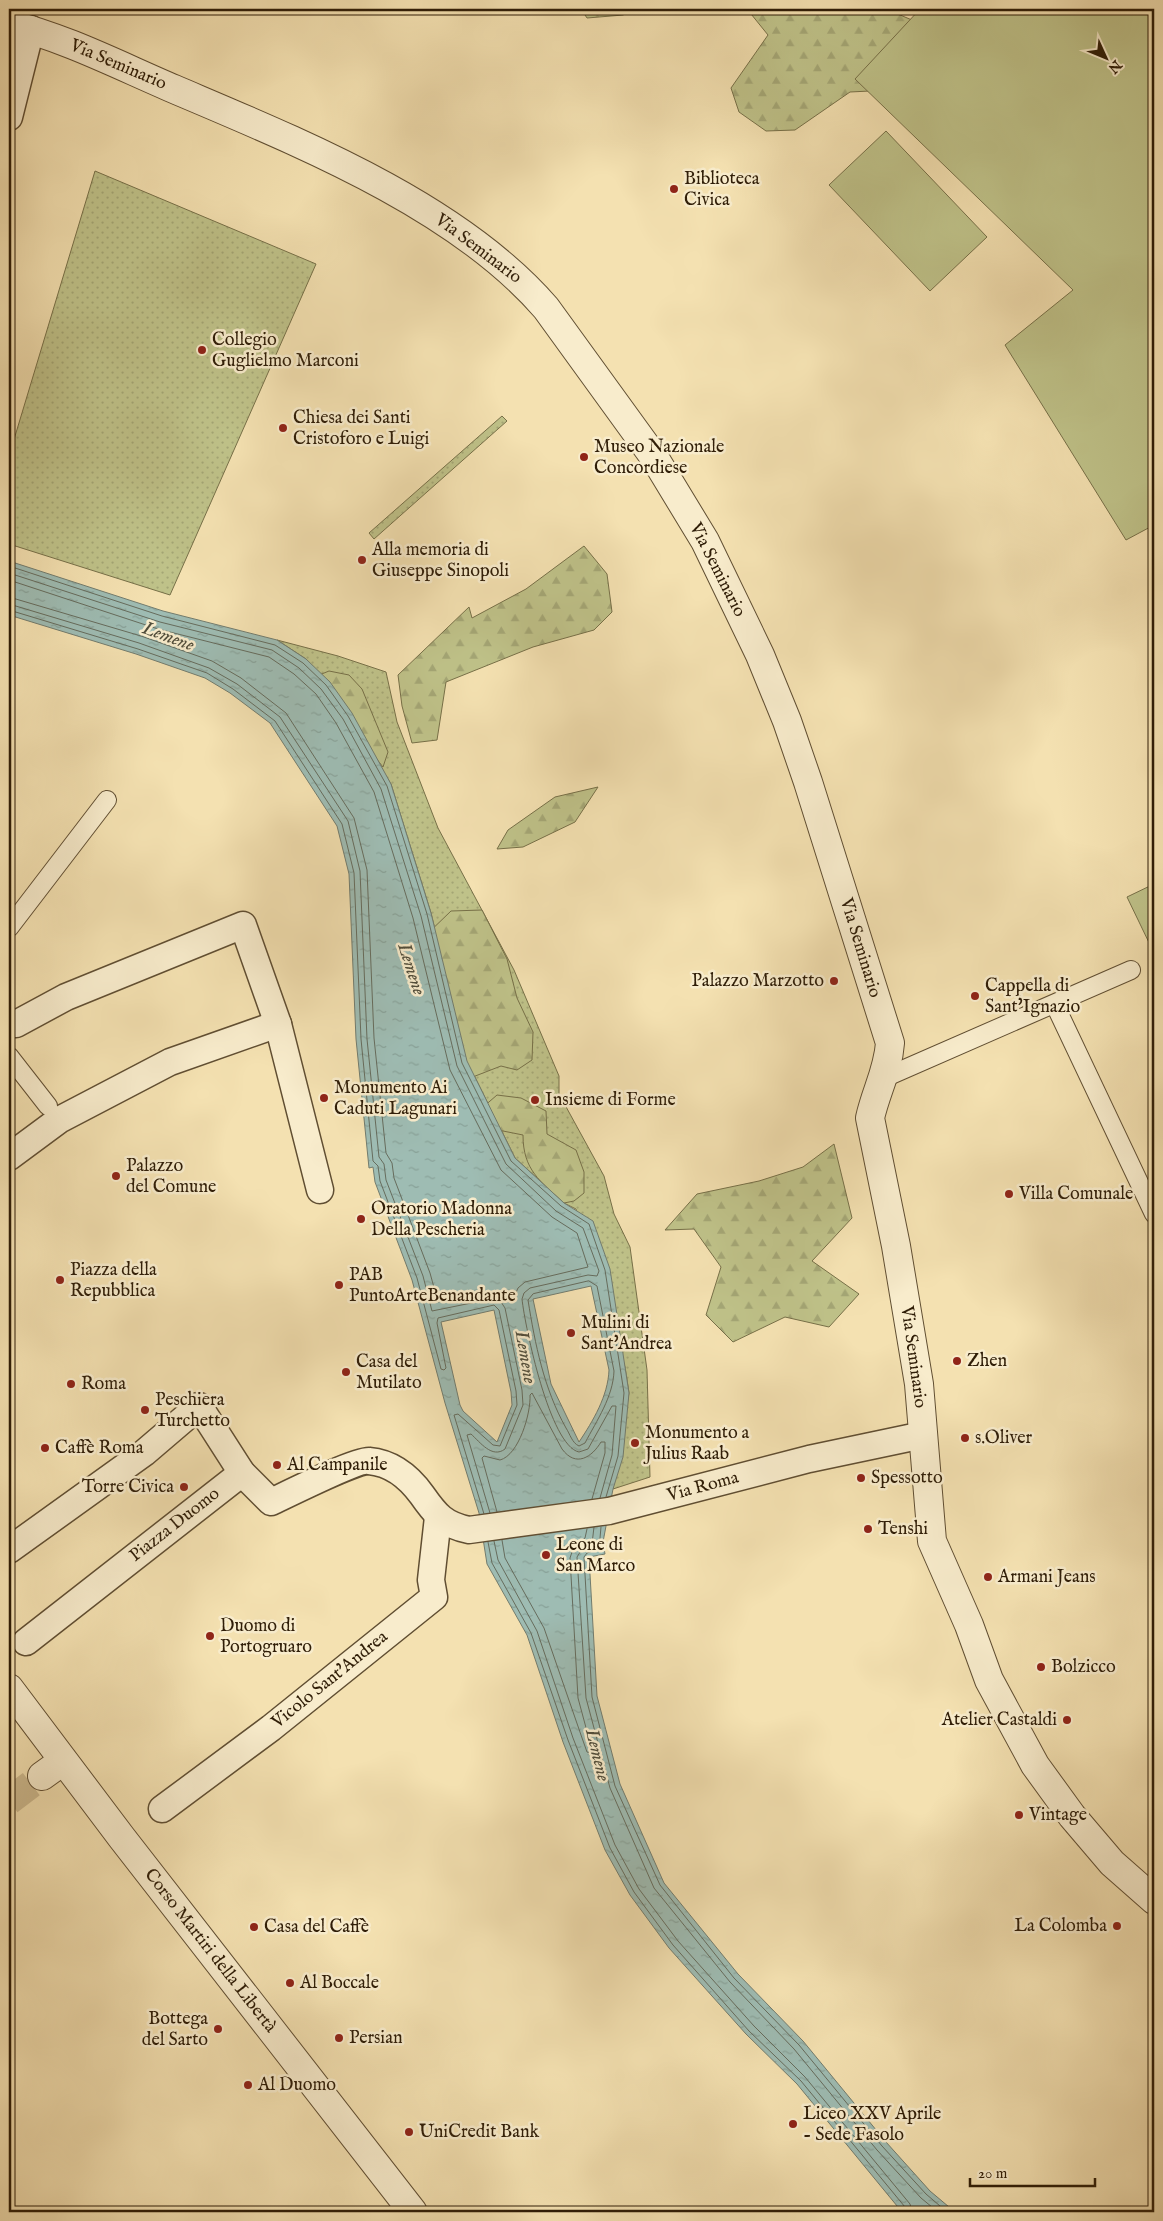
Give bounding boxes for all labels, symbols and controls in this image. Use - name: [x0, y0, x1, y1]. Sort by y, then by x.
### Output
- north arrow: [1080, 32, 1130, 82]
- street label: Via Seminario: [65, 34, 170, 96]
- text: N: [1104, 55, 1126, 77]
- place label: Biblioteca Civica: [684, 168, 760, 212]
- marker: Biblioteca Civica: [668, 183, 680, 195]
- street label: Via Seminario: [429, 208, 526, 289]
- place label: Collegio Guglielmo Marconi: [212, 329, 359, 373]
- marker: Collegio Guglielmo Marconi: [196, 344, 208, 356]
- place label: Chiesa dei Santi Cristoforo e Luigi: [293, 407, 430, 451]
- marker: Chiesa dei Santi Cristoforo e Luigi: [277, 422, 289, 434]
- place label: Museo Nazionale Concordiese: [594, 436, 724, 480]
- marker: Museo Nazionale Concordiese: [578, 451, 590, 463]
- street label: Via Seminario: [683, 518, 751, 621]
- place label: Alla memoria di Giuseppe Sinopoli: [371, 539, 509, 583]
- marker: Alla memoria di Giuseppe Sinopoli: [356, 554, 368, 566]
- water label: Lemene: [138, 616, 198, 658]
- street label: Via Seminario: [834, 894, 886, 1001]
- water label: Lemene: [391, 939, 431, 999]
- place label: Palazzo Marzotto: [692, 970, 824, 993]
- marker: Palazzo Marzotto: [828, 975, 840, 987]
- place label: Cappella di Sant'Ignazio: [985, 975, 1081, 1019]
- marker: Cappella di Sant'Ignazio: [969, 990, 981, 1002]
- place label: Monumento Ai Caduti Lagunari: [334, 1077, 457, 1121]
- place label: Insieme di Forme: [545, 1089, 676, 1112]
- marker: Monumento Ai Caduti Lagunari: [318, 1092, 330, 1104]
- marker: Insieme di Forme: [529, 1094, 541, 1106]
- place label: Palazzo del Comune: [126, 1155, 216, 1199]
- marker: Palazzo del Comune: [110, 1170, 122, 1182]
- place label: Villa Comunale: [1018, 1183, 1133, 1206]
- marker: Villa Comunale: [1003, 1188, 1015, 1200]
- place label: Oratorio Madonna Della Pescheria: [371, 1198, 512, 1242]
- marker: Oratorio Madonna Della Pescheria: [355, 1213, 367, 1225]
- place label: Piazza della Repubblica: [70, 1259, 157, 1303]
- place label: PAB PuntoArteBenandante: [349, 1264, 516, 1308]
- marker: Piazza della Repubblica: [54, 1274, 66, 1286]
- marker: PAB PuntoArteBenandante: [333, 1279, 345, 1291]
- street label: Via Seminario: [894, 1303, 932, 1410]
- place label: Mulini di Sant'Andrea: [581, 1312, 672, 1356]
- marker: Mulini di Sant'Andrea: [565, 1327, 577, 1339]
- water label: Lemene: [508, 1328, 542, 1386]
- place label: Zhen: [967, 1350, 1007, 1373]
- place label: Casa del Mutilato: [356, 1351, 422, 1395]
- marker: Zhen: [951, 1355, 963, 1367]
- marker: Casa del Mutilato: [340, 1366, 352, 1378]
- place label: Roma: [81, 1373, 126, 1396]
- marker: Roma: [65, 1378, 77, 1390]
- place label: Peschiera Turchetto: [155, 1389, 230, 1433]
- marker: Peschiera Turchetto: [139, 1404, 151, 1416]
- place label: Monumento a Julius Raab: [643, 1422, 750, 1466]
- place label: s.Oliver: [975, 1427, 1033, 1450]
- marker: s.Oliver: [959, 1432, 971, 1444]
- place label: Caffè Roma: [55, 1437, 144, 1460]
- marker: Monumento a Julius Raab: [629, 1437, 641, 1449]
- marker: Caffè Roma: [39, 1442, 51, 1454]
- place label: Al Campanile: [286, 1454, 388, 1477]
- marker: Al Campanile: [271, 1459, 283, 1471]
- street label: Via Roma: [664, 1466, 742, 1508]
- place label: Spessotto: [871, 1467, 943, 1490]
- marker: Spessotto: [855, 1472, 867, 1484]
- place label: Torre Civica: [82, 1476, 174, 1499]
- marker: Torre Civica: [178, 1481, 190, 1493]
- street label: Piazza Duomo: [125, 1482, 225, 1567]
- place label: Tenshi: [878, 1518, 928, 1541]
- marker: Tenshi: [862, 1523, 874, 1535]
- place label: Leone di San Marco: [556, 1534, 636, 1578]
- marker: Leone di San Marco: [540, 1549, 552, 1561]
- place label: Armani Jeans: [997, 1566, 1096, 1589]
- marker: Armani Jeans: [982, 1571, 994, 1583]
- place label: Duomo di Portogruaro: [220, 1615, 312, 1659]
- street label: Vicolo Sant'Andrea: [266, 1626, 393, 1735]
- marker: Duomo di Portogruaro: [204, 1630, 216, 1642]
- place label: Bolzicco: [1051, 1656, 1116, 1679]
- marker: Bolzicco: [1035, 1661, 1047, 1673]
- place label: Atelier Castaldi: [941, 1709, 1057, 1732]
- marker: Atelier Castaldi: [1061, 1714, 1073, 1726]
- water label: Lemene: [579, 1725, 615, 1784]
- place label: Vintage: [1028, 1804, 1087, 1827]
- marker: Vintage: [1013, 1809, 1025, 1821]
- street label: Corso Martiri della Libertà: [139, 1864, 281, 2038]
- place label: La Colomba: [1014, 1915, 1107, 1938]
- place label: Casa del Caffè: [264, 1916, 369, 1939]
- marker: La Colomba: [1111, 1920, 1123, 1932]
- marker: Casa del Caffè: [248, 1921, 260, 1933]
- place label: Al Boccale: [299, 1972, 379, 1995]
- marker: Al Boccale: [284, 1977, 296, 1989]
- place label: Bottega del Sarto: [142, 2008, 208, 2052]
- marker: Bottega del Sarto: [212, 2023, 224, 2035]
- place label: Persian: [349, 2027, 403, 2050]
- marker: Persian: [333, 2032, 345, 2044]
- place label: Al Duomo: [257, 2074, 336, 2097]
- marker: Al Duomo: [242, 2079, 254, 2091]
- place label: Liceo XXV Aprile - Sede Fasolo: [803, 2103, 941, 2147]
- marker: Liceo XXV Aprile - Sede Fasolo: [787, 2118, 799, 2130]
- place label: UniCredit Bank: [419, 2121, 540, 2144]
- marker: UniCredit Bank: [403, 2126, 415, 2138]
- scale bar: [970, 2156, 1096, 2188]
- text: 20 m: [978, 2164, 1008, 2183]

